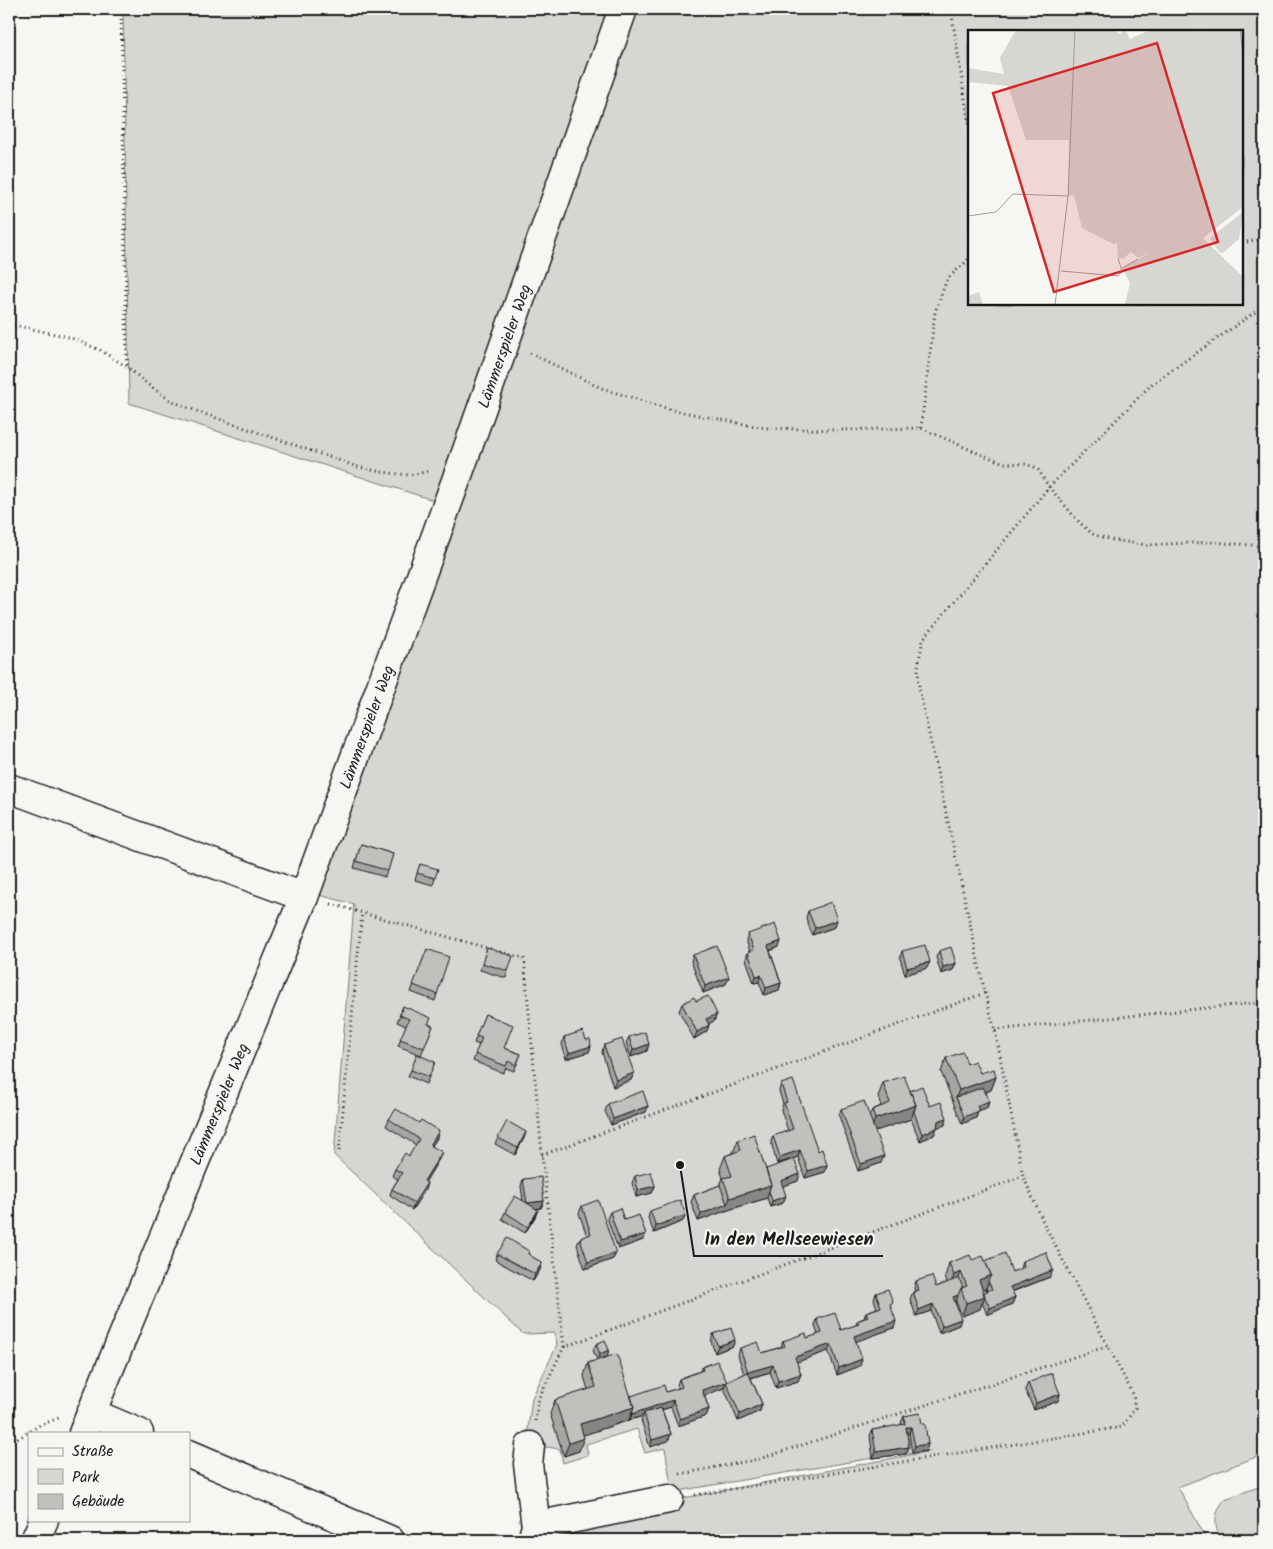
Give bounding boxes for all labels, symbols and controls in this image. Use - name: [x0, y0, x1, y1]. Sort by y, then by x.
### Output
- inset map: [968, 30, 1243, 305]
- street label: Lämmerspieler Weg: [472, 281, 539, 412]
- street label: Lämmerspieler Weg: [334, 662, 402, 793]
- street label: Lämmerspieler Weg: [184, 1040, 256, 1169]
- callout: In den Mellseewiesen: [694, 1223, 883, 1256]
- text: In den Mellseewiesen: [704, 1226, 874, 1255]
- legend: [28, 1432, 190, 1522]
- text: Straße: [72, 1440, 114, 1464]
- text: Park: [72, 1466, 100, 1490]
- text: Gebäude: [72, 1490, 125, 1514]

